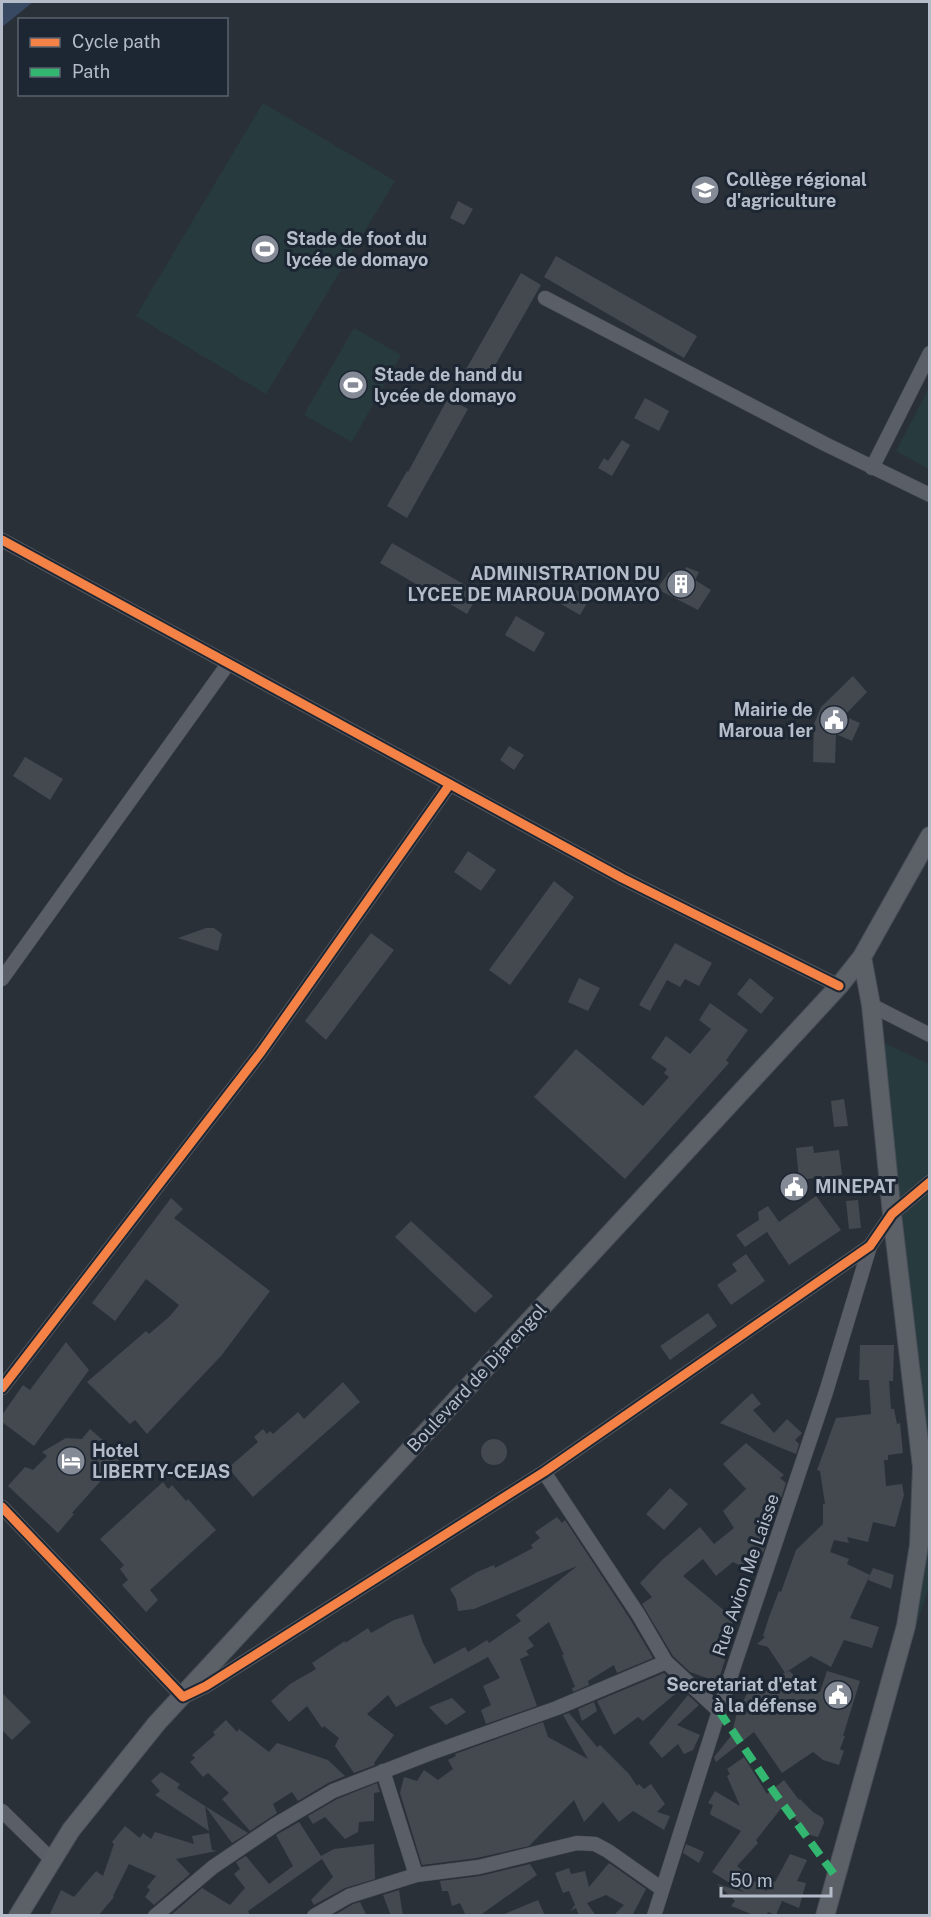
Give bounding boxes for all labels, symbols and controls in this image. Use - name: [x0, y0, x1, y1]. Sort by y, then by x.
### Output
- legend: [18, 18, 228, 96]
- text: Cycle path: [72, 31, 161, 52]
- text: Path: [72, 61, 110, 82]
- place label: Collège régional d'agriculture: [726, 169, 867, 211]
- school or university icon: Collège régional d'agriculture: [689, 174, 721, 206]
- place label: Stade de foot du lycée de domayo: [286, 228, 428, 270]
- sports icon: Stade de foot du lycée de domayo: [249, 233, 281, 265]
- place label: Stade de hand du lycée de domayo: [374, 364, 522, 406]
- sports icon: Stade de hand du lycée de domayo: [337, 369, 369, 401]
- place label: ADMINISTRATION DU LYCEE DE MAROUA DOMAYO: [408, 563, 660, 605]
- building icon: ADMINISTRATION DU LYCEE DE MAROUA DOMAYO: [665, 568, 697, 600]
- place label: Mairie de Maroua 1er: [718, 699, 814, 741]
- public building icon: Mairie de Maroua 1er: [818, 704, 850, 736]
- public building icon: MINEPAT: [778, 1171, 810, 1203]
- place label: MINEPAT: [815, 1176, 896, 1197]
- street label: Boulevard de Djarengol: [403, 1299, 551, 1456]
- place label: Hotel LIBERTY-CEJAS: [92, 1440, 230, 1482]
- hotel icon: Hotel LIBERTY-CEJAS: [55, 1445, 87, 1477]
- street label: Rue Avion Me Laisse: [708, 1491, 783, 1659]
- place label: Secretariat d'etat à la défense: [666, 1674, 817, 1716]
- public building icon: Secretariat d'etat à la défense: [822, 1679, 854, 1711]
- scale bar: [721, 1860, 830, 1898]
- text: 50 m: [730, 1870, 773, 1891]

